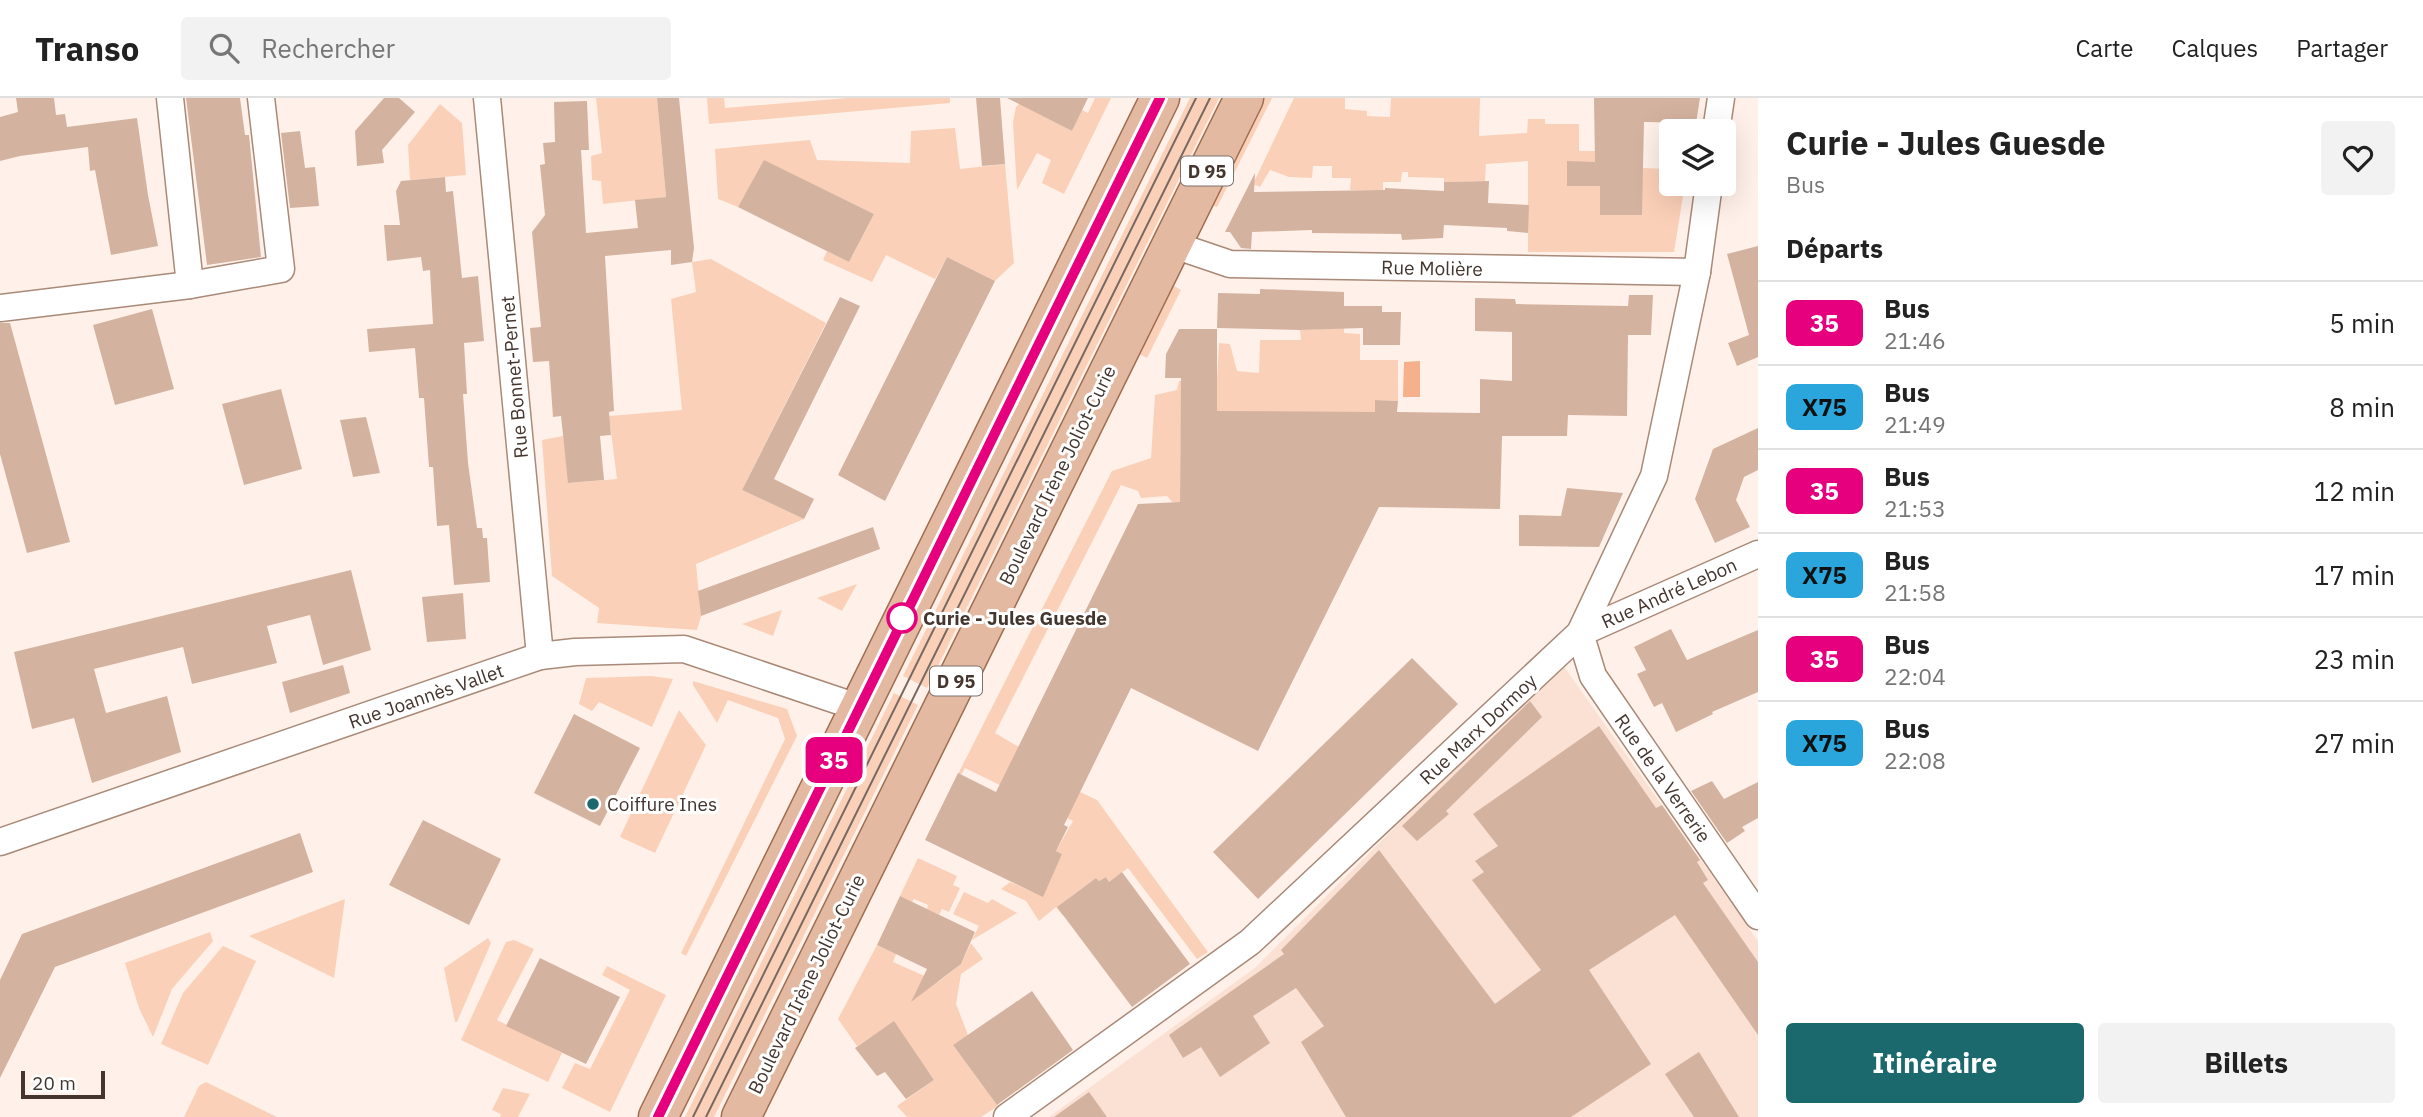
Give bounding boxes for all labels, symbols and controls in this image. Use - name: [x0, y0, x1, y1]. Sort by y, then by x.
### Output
- search box: [181, 17, 671, 80]
- text: Transo: [35, 27, 139, 70]
- icon: search: [205, 29, 243, 67]
- text: Rechercher: [261, 31, 395, 65]
- text: Carte: [2075, 32, 2134, 64]
- text: Calques: [2172, 32, 2258, 64]
- text: Partager: [2296, 32, 2388, 64]
- map controls: [1659, 119, 1736, 196]
- button: layers: [1659, 119, 1736, 196]
- text: Curie - Jules Guesde: [1786, 121, 2106, 164]
- button: heart: [2321, 121, 2395, 195]
- road number: D 95: [1181, 156, 1233, 186]
- text: Bus: [1786, 169, 1825, 199]
- text: Départs: [1786, 231, 1883, 265]
- street label: Rue Molière: [1381, 255, 1483, 281]
- text: Bus: [1884, 291, 1930, 325]
- street label: Rue Bonnet-Pernet: [495, 295, 533, 459]
- text: 5 min: [2329, 306, 2395, 340]
- text: 35: [1810, 307, 1839, 339]
- text: 21:46: [1884, 325, 1946, 355]
- street label: Boulevard Irène Joliot-Curie: [993, 361, 1121, 589]
- text: Bus: [1884, 375, 1930, 409]
- text: 8 min: [2329, 390, 2395, 424]
- text: X75: [1802, 391, 1847, 423]
- text: 21:49: [1884, 409, 1946, 439]
- text: Bus: [1884, 459, 1930, 493]
- text: 12 min: [2314, 474, 2395, 508]
- text: 35: [1810, 475, 1839, 507]
- text: 21:53: [1884, 493, 1946, 523]
- text: Bus: [1884, 543, 1930, 577]
- street label: Rue André Lebon: [1597, 552, 1741, 634]
- text: 17 min: [2314, 558, 2395, 592]
- text: X75: [1802, 559, 1847, 591]
- text: 21:58: [1884, 577, 1946, 607]
- marker: Curie - Jules Guesde: [887, 603, 917, 633]
- place label: Curie - Jules Guesde: [923, 606, 1107, 630]
- text: Bus: [1884, 627, 1930, 661]
- text: 23 min: [2314, 642, 2395, 676]
- text: 35: [1810, 643, 1839, 675]
- street label: Rue Joannès Vallet: [345, 658, 507, 734]
- text: 22:04: [1884, 661, 1946, 691]
- road number: D 95: [930, 666, 982, 696]
- street label: Rue Marx Dormoy: [1414, 668, 1542, 789]
- street label: Rue de la Verrerie: [1610, 709, 1716, 847]
- text: Bus: [1884, 711, 1930, 745]
- text: 27 min: [2314, 726, 2395, 760]
- text: X75: [1802, 727, 1847, 759]
- line badge: 35: [802, 737, 866, 783]
- text: 35: [820, 744, 848, 776]
- text: 22:08: [1884, 745, 1946, 775]
- place label: Coiffure Ines: [607, 792, 717, 816]
- marker: Coiffure Ines: [585, 796, 601, 812]
- street label: Boulevard Irène Joliot-Curie: [742, 870, 870, 1098]
- button: Itinéraire: [1786, 1023, 2084, 1103]
- button: Billets: [2098, 1023, 2395, 1103]
- scale bar: [21, 1068, 105, 1100]
- text: 20 m: [32, 1071, 76, 1095]

